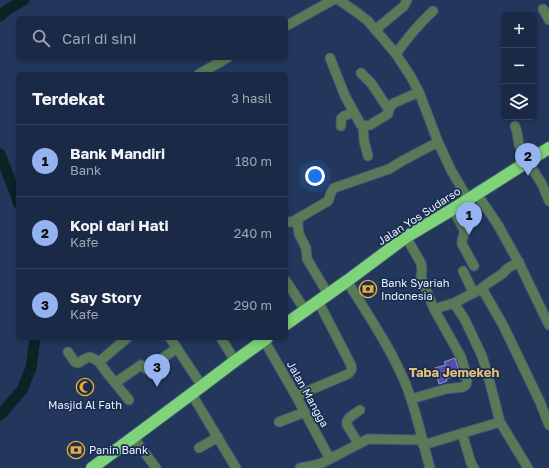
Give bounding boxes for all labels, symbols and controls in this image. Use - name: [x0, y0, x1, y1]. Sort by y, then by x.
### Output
- map controls: [501, 12, 537, 120]
- button: +: [501, 12, 537, 48]
- search box: [16, 16, 288, 60]
- icon: search: [30, 27, 52, 49]
- text: Cari di sini: [62, 29, 137, 47]
- button: −: [501, 48, 537, 84]
- button: layers: [501, 84, 537, 120]
- text: Terdekat: [32, 88, 105, 109]
- text: 3 hasil: [231, 90, 272, 106]
- pin: 2: [515, 143, 541, 176]
- text: Bank Mandiri: [70, 144, 165, 162]
- text: 1: [42, 153, 48, 169]
- text: 180 m: [235, 153, 272, 169]
- text: Bank: [70, 162, 101, 178]
- your location: [305, 166, 325, 186]
- street label: Jalan Yos Sudarso: [375, 184, 463, 247]
- pin: 1: [456, 202, 482, 235]
- text: Kopi dari Hati: [70, 216, 169, 234]
- text: 2: [41, 225, 49, 241]
- text: 240 m: [234, 225, 272, 241]
- text: Kafe: [70, 234, 98, 250]
- place label: Bank Syariah Indonesia: [381, 276, 450, 302]
- bank icon: Bank Syariah Indonesia: [358, 279, 378, 299]
- text: Say Story: [70, 288, 141, 306]
- text: 3: [41, 297, 49, 313]
- text: 290 m: [234, 297, 272, 313]
- text: Kafe: [70, 306, 98, 322]
- pin: 3: [144, 354, 170, 387]
- street label: Jalan Mangga: [285, 358, 332, 429]
- district label: Taba Jemekeh: [409, 364, 499, 380]
- mosque icon: Masjid Al Fath: [75, 377, 95, 397]
- place label: Masjid Al Fath: [48, 398, 122, 411]
- bank icon: Panin Bank: [66, 440, 86, 460]
- place label: Panin Bank: [89, 443, 148, 456]

